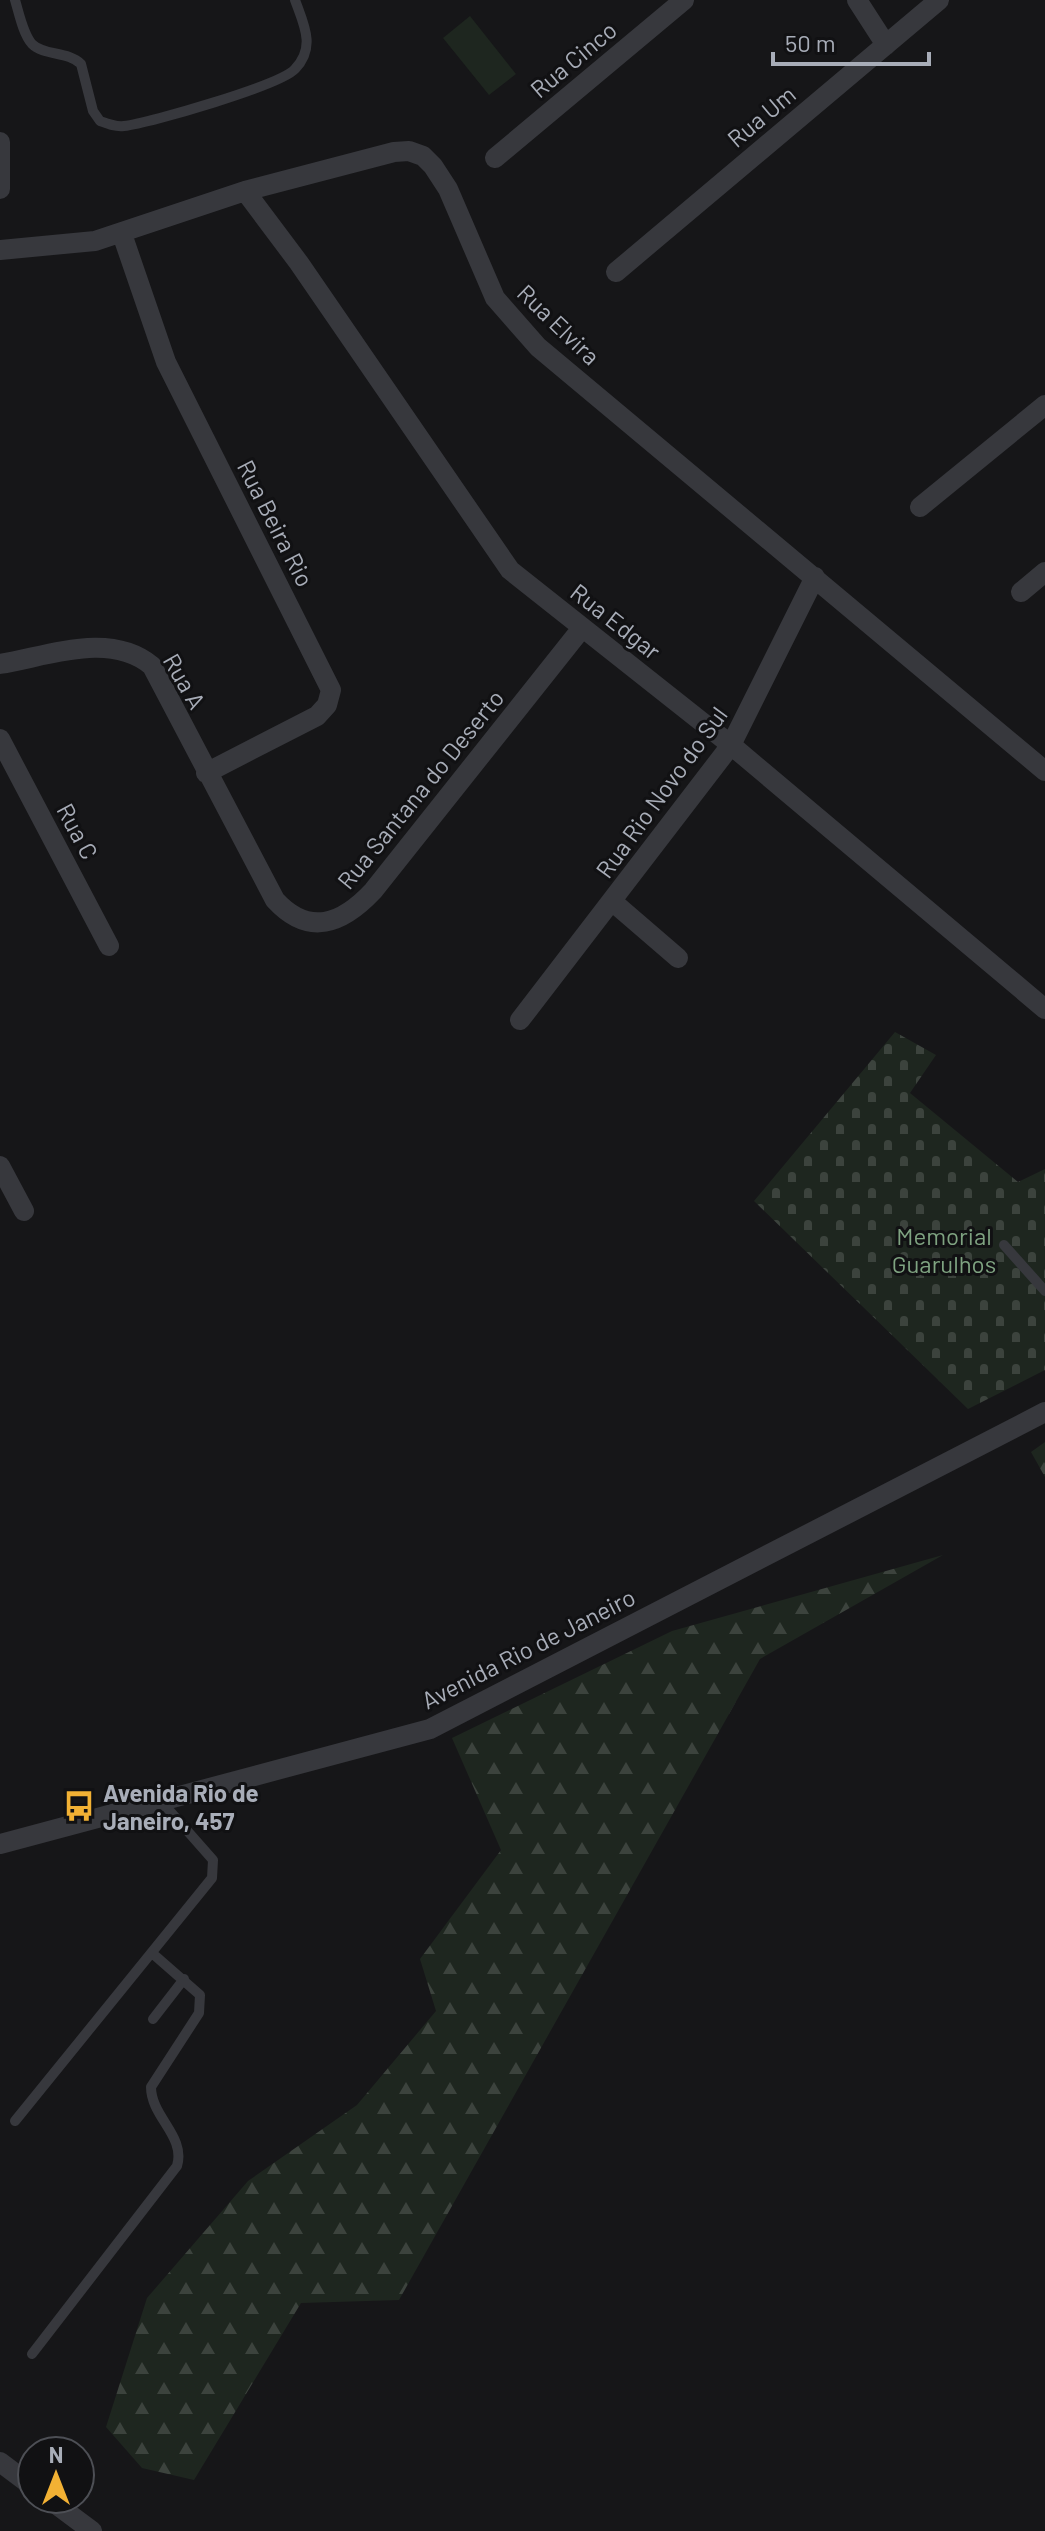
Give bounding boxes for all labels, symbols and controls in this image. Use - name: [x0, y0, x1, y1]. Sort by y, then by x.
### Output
- street label: Rua Cinco: [524, 15, 622, 103]
- scale bar: [773, 16, 929, 66]
- text: 50 m: [785, 28, 836, 57]
- street label: Rua Um: [721, 79, 801, 153]
- street label: Rua Elvira: [512, 278, 606, 370]
- street label: Rua Beira Rio: [232, 455, 320, 591]
- street label: Rua Edgar: [565, 577, 667, 665]
- street label: Rua A: [158, 648, 212, 714]
- street label: Rua Santana do Deserto: [331, 683, 509, 895]
- street label: Rua Rio Novo do Sul: [589, 701, 733, 883]
- street label: Rua C: [51, 798, 105, 864]
- park label: Memorial Guarulhos: [892, 1221, 996, 1278]
- street label: Avenida Rio de Janeiro: [416, 1582, 640, 1714]
- place label: Avenida Rio de Janeiro, 457: [103, 1778, 259, 1835]
- bus stop icon: Avenida Rio de Janeiro, 457: [62, 1789, 96, 1823]
- north arrow: [16, 2435, 96, 2515]
- text: N: [49, 2441, 63, 2467]

